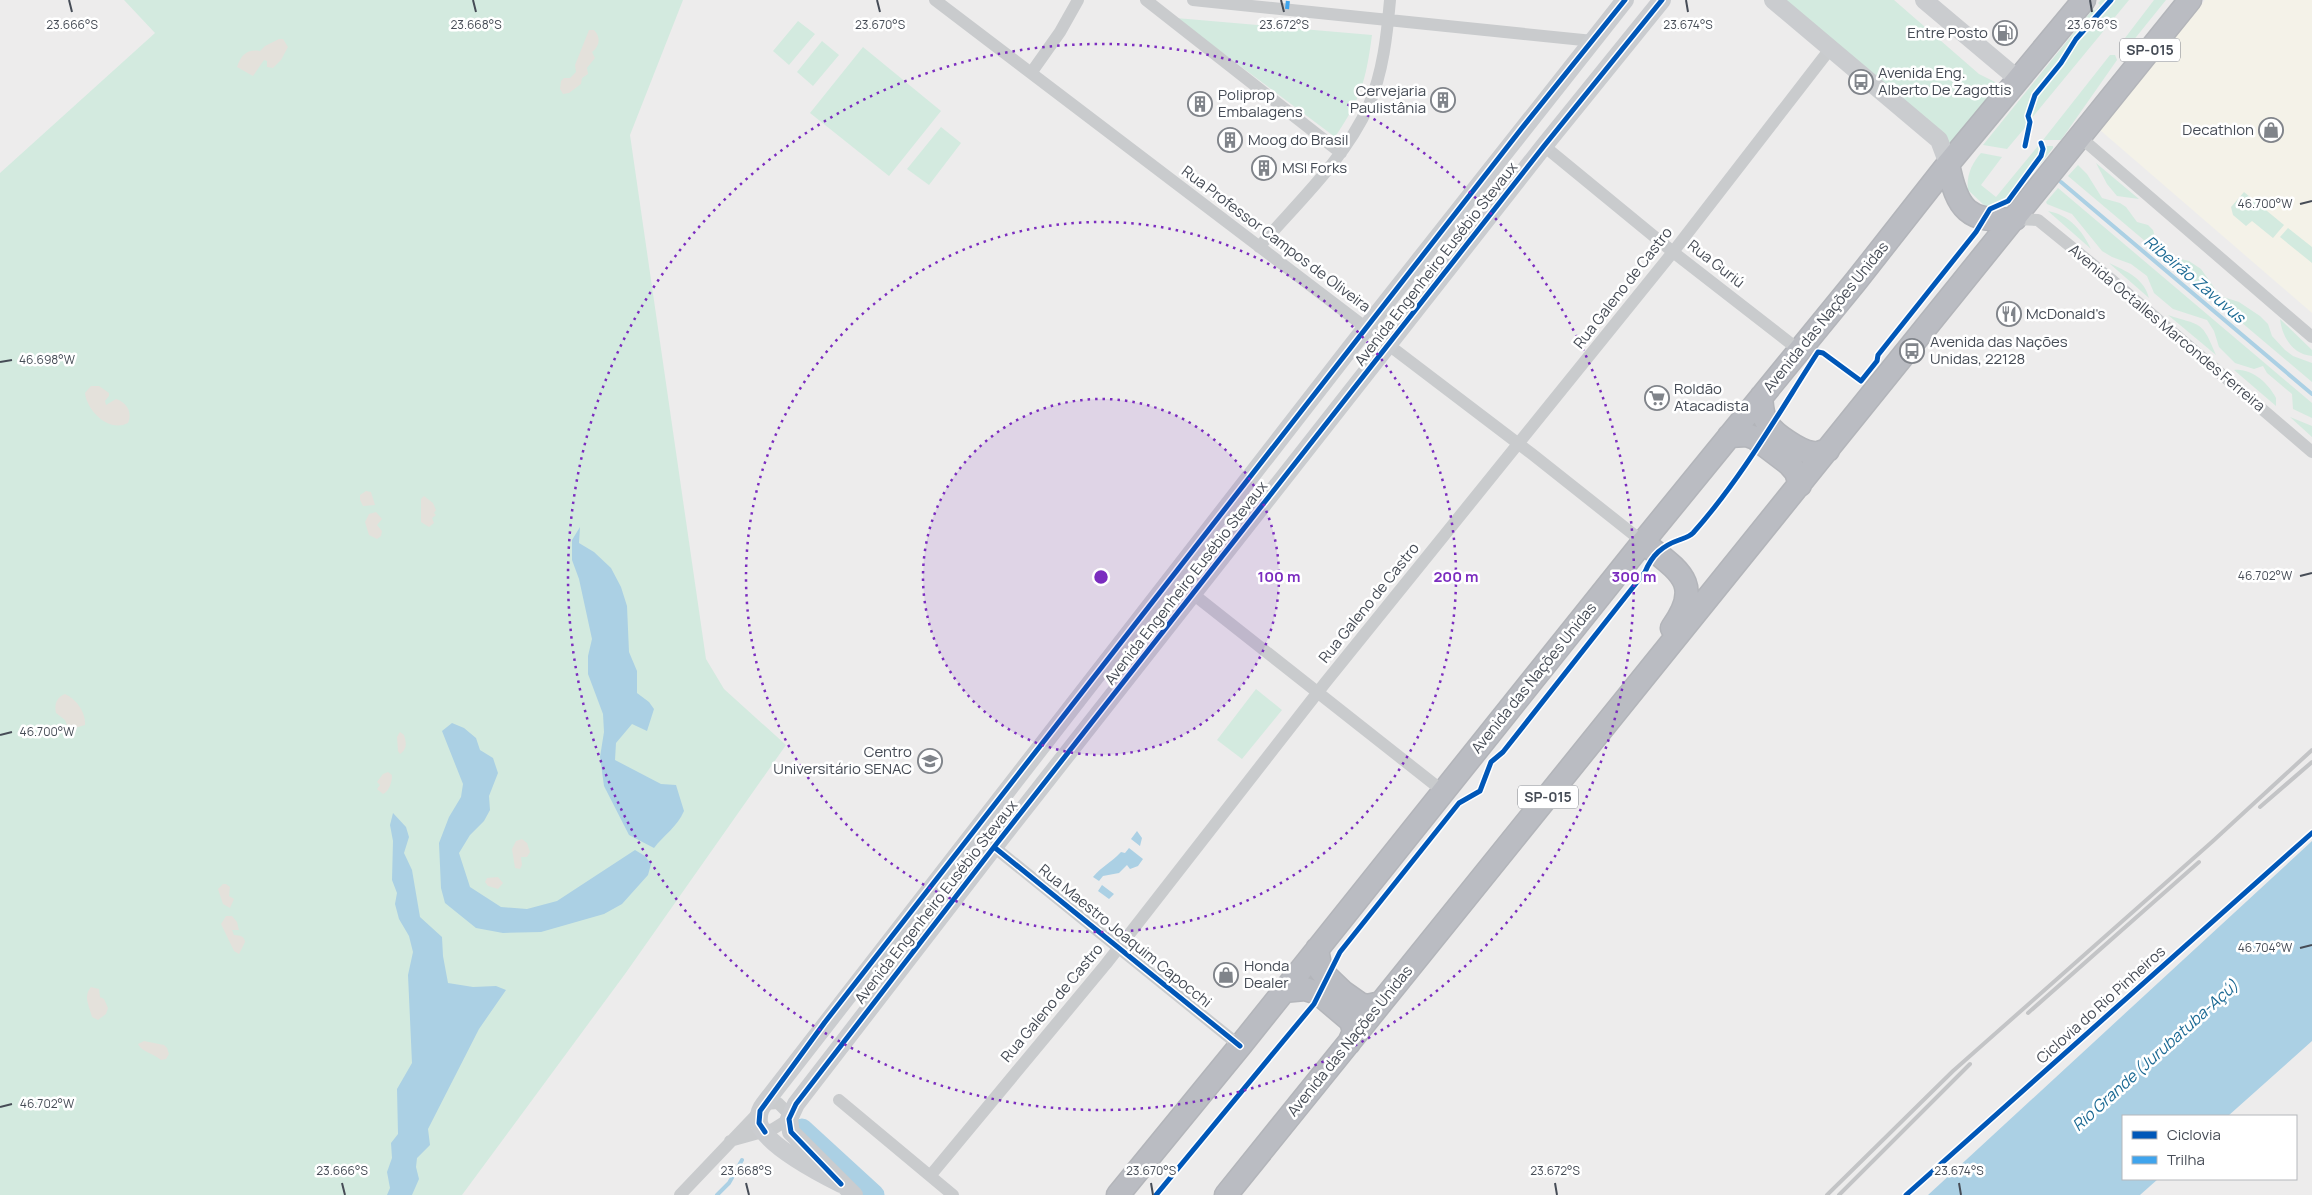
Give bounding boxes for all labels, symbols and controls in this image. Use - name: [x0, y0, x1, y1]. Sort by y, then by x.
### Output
- text: 23.666°S: [46, 16, 98, 33]
- text: 23.668°S: [450, 16, 502, 33]
- text: 23.670°S: [855, 16, 905, 33]
- text: 23.672°S: [1259, 16, 1309, 33]
- text: 23.674°S: [1663, 16, 1713, 33]
- text: 23.676°S: [2067, 16, 2117, 33]
- fuel station icon: Entre Posto: [1992, 20, 2018, 46]
- place label: Entre Posto: [1907, 22, 1988, 43]
- road number: SP-015: [2120, 38, 2180, 62]
- place label: Avenida Eng. Alberto De Zagottis: [1878, 62, 2011, 100]
- bus stop icon: Avenida Eng. Alberto De Zagottis: [1848, 69, 1874, 95]
- place label: Cervejaria Paulistânia: [1350, 80, 1426, 118]
- place label: Poliprop Embalagens: [1218, 84, 1303, 122]
- building icon: Cervejaria Paulistânia: [1430, 87, 1456, 113]
- building icon: Poliprop Embalagens: [1187, 91, 1213, 117]
- shop icon: Decathlon: [2258, 117, 2284, 143]
- place label: Decathlon: [2182, 119, 2254, 140]
- building icon: Moog do Brasil: [1217, 127, 1243, 153]
- place label: Moog do Brasil: [1248, 129, 1349, 150]
- building icon: MSI Forks: [1251, 155, 1277, 181]
- place label: MSI Forks: [1282, 157, 1347, 178]
- street label: Avenida Engenheiro Eusébio Stevaux: [1349, 157, 1522, 370]
- street label: Rua Professor Campos de Oliveira: [1178, 161, 1375, 317]
- text: 46.700°W: [2238, 195, 2293, 212]
- street label: Rua Galeno de Castro: [1568, 222, 1677, 353]
- water label: Ribeirão Zavuvus: [2140, 230, 2251, 329]
- street label: Rua Guriú: [1683, 235, 1749, 293]
- street label: Avenida das Nações Unidas: [1758, 237, 1893, 397]
- street label: Avenida Octalles Marcondes Ferreira: [2065, 239, 2270, 416]
- restaurant icon: McDonald's: [1996, 301, 2022, 327]
- place label: McDonald's: [2026, 303, 2105, 324]
- place label: Avenida das Nações Unidas, 22128: [1930, 331, 2068, 369]
- bus stop icon: Avenida das Nações Unidas, 22128: [1899, 338, 1925, 364]
- text: 46.698°W: [19, 351, 76, 368]
- place label: Roldão Atacadista: [1674, 378, 1749, 416]
- supermarket icon: Roldão Atacadista: [1644, 385, 1670, 411]
- street label: Avenida Engenheiro Eusébio Stevaux: [1099, 476, 1272, 689]
- street label: Rua Galeno de Castro: [1314, 538, 1424, 667]
- text: 100 m: [1258, 566, 1300, 587]
- text: 200 m: [1433, 566, 1479, 587]
- text: 300 m: [1612, 566, 1656, 587]
- text: 46.702°W: [2238, 567, 2293, 584]
- centre of rings: [1092, 568, 1110, 586]
- street label: Avenida das Nações Unidas: [1466, 598, 1601, 758]
- text: 46.700°W: [20, 723, 75, 740]
- place label: Centro Universitário SENAC: [773, 741, 912, 779]
- school or university icon: Centro Universitário SENAC: [917, 748, 943, 774]
- road number: SP-015: [1518, 786, 1578, 809]
- street label: Avenida Engenheiro Eusébio Stevaux: [849, 795, 1022, 1008]
- street label: Rua Maestro Joaquim Capocchi: [1034, 859, 1216, 1012]
- street label: Rua Galeno de Castro: [996, 939, 1108, 1067]
- text: 46.704°W: [2238, 939, 2293, 956]
- street label: Ciclovia do Rio Pinheiros: [2032, 941, 2170, 1068]
- place label: Honda Dealer: [1244, 955, 1289, 993]
- street label: Avenida das Nações Unidas: [1282, 961, 1417, 1121]
- shop icon: Honda Dealer: [1213, 962, 1239, 988]
- water label: Rio Grande (Jurubatuba-Açú): [2067, 974, 2243, 1136]
- text: 46.702°W: [20, 1095, 75, 1112]
- legend: [2122, 1115, 2297, 1180]
- text: Ciclovia: [2167, 1124, 2221, 1145]
- text: Trilha: [2167, 1149, 2205, 1170]
- text: 23.666°S: [316, 1162, 368, 1179]
- text: 23.668°S: [720, 1162, 772, 1179]
- text: 23.670°S: [1126, 1162, 1176, 1179]
- text: 23.672°S: [1530, 1162, 1580, 1179]
- text: 23.674°S: [1934, 1162, 1984, 1179]

